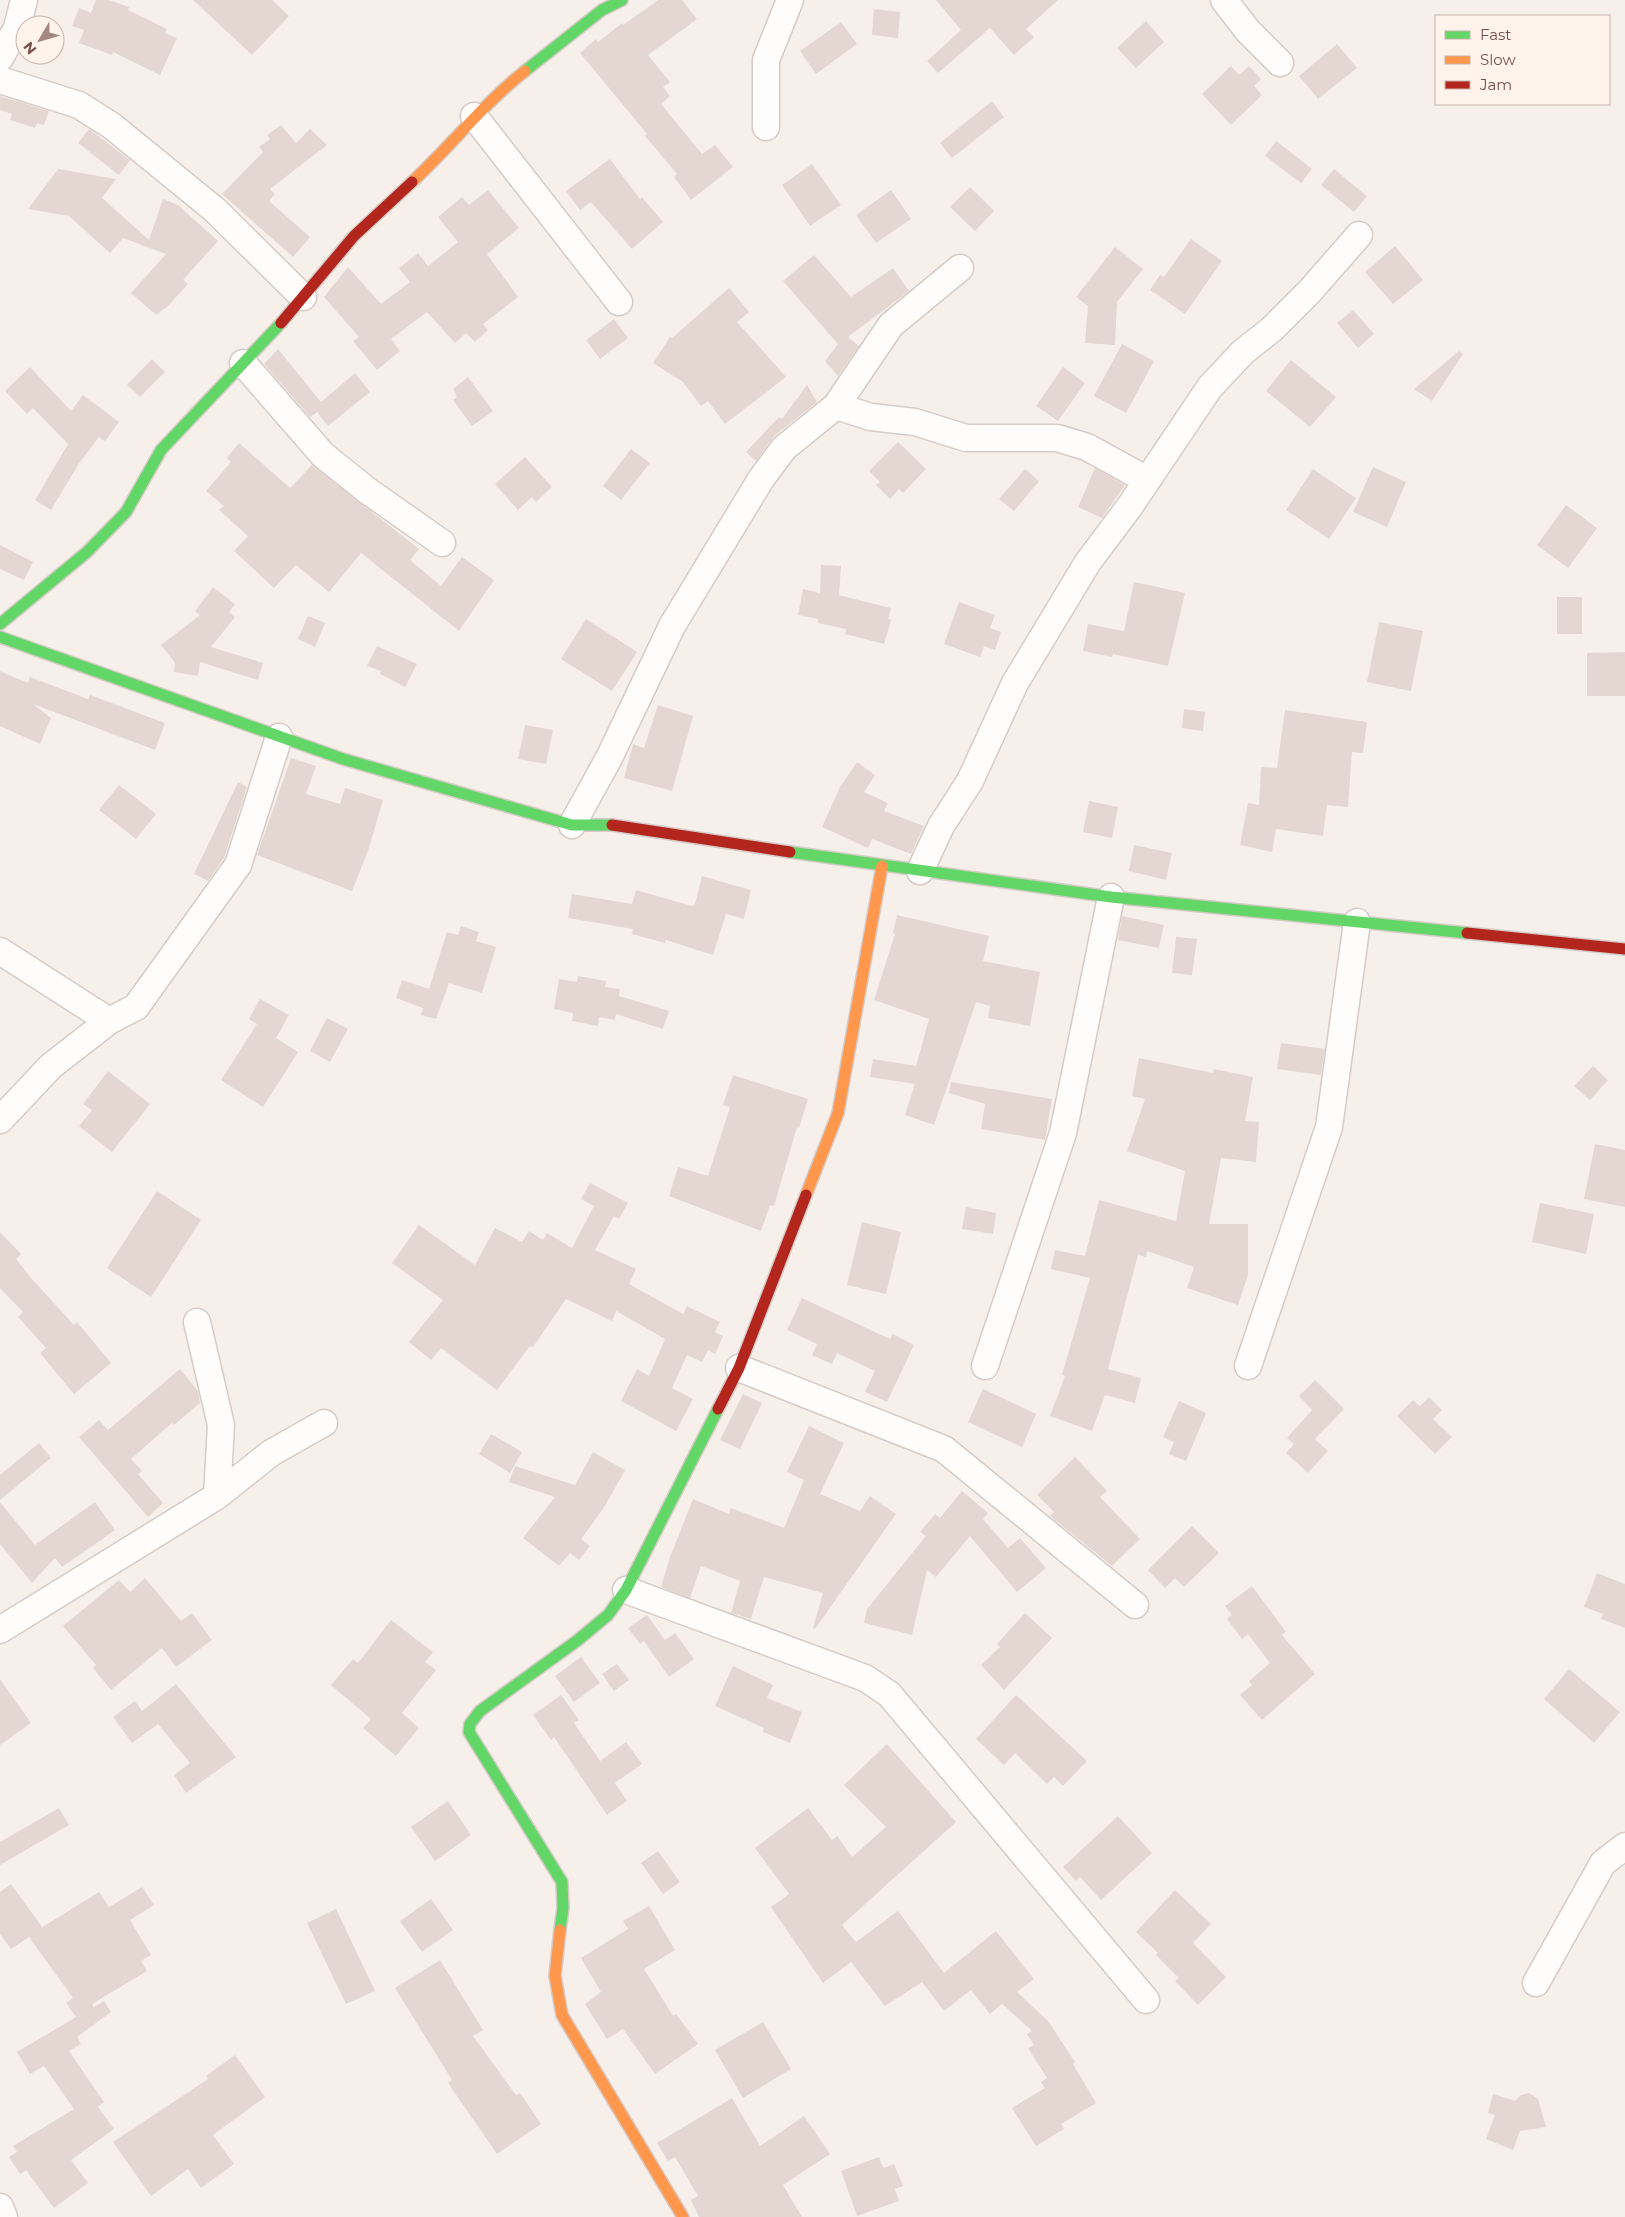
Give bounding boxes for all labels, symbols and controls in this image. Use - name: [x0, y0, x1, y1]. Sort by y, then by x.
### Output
- north arrow: [15, 15, 65, 65]
- legend: [1435, 15, 1610, 105]
- text: Fast: [1480, 25, 1511, 44]
- text: N: [19, 38, 40, 58]
- text: Slow: [1480, 50, 1516, 69]
- text: Jam: [1479, 75, 1512, 94]

